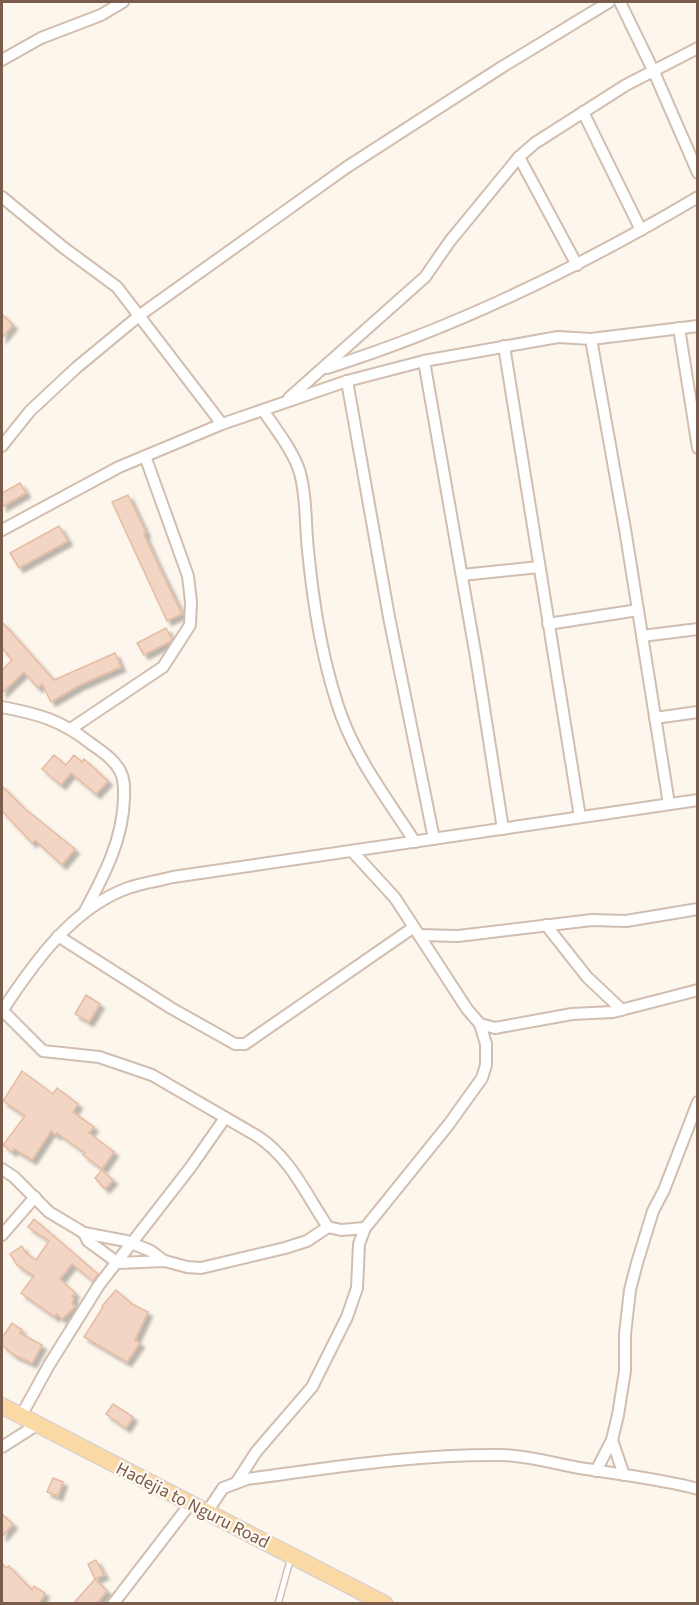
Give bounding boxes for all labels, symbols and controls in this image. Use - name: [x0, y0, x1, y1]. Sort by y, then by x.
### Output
- street label: Hadejia to Nguru Road: [112, 1456, 274, 1555]

